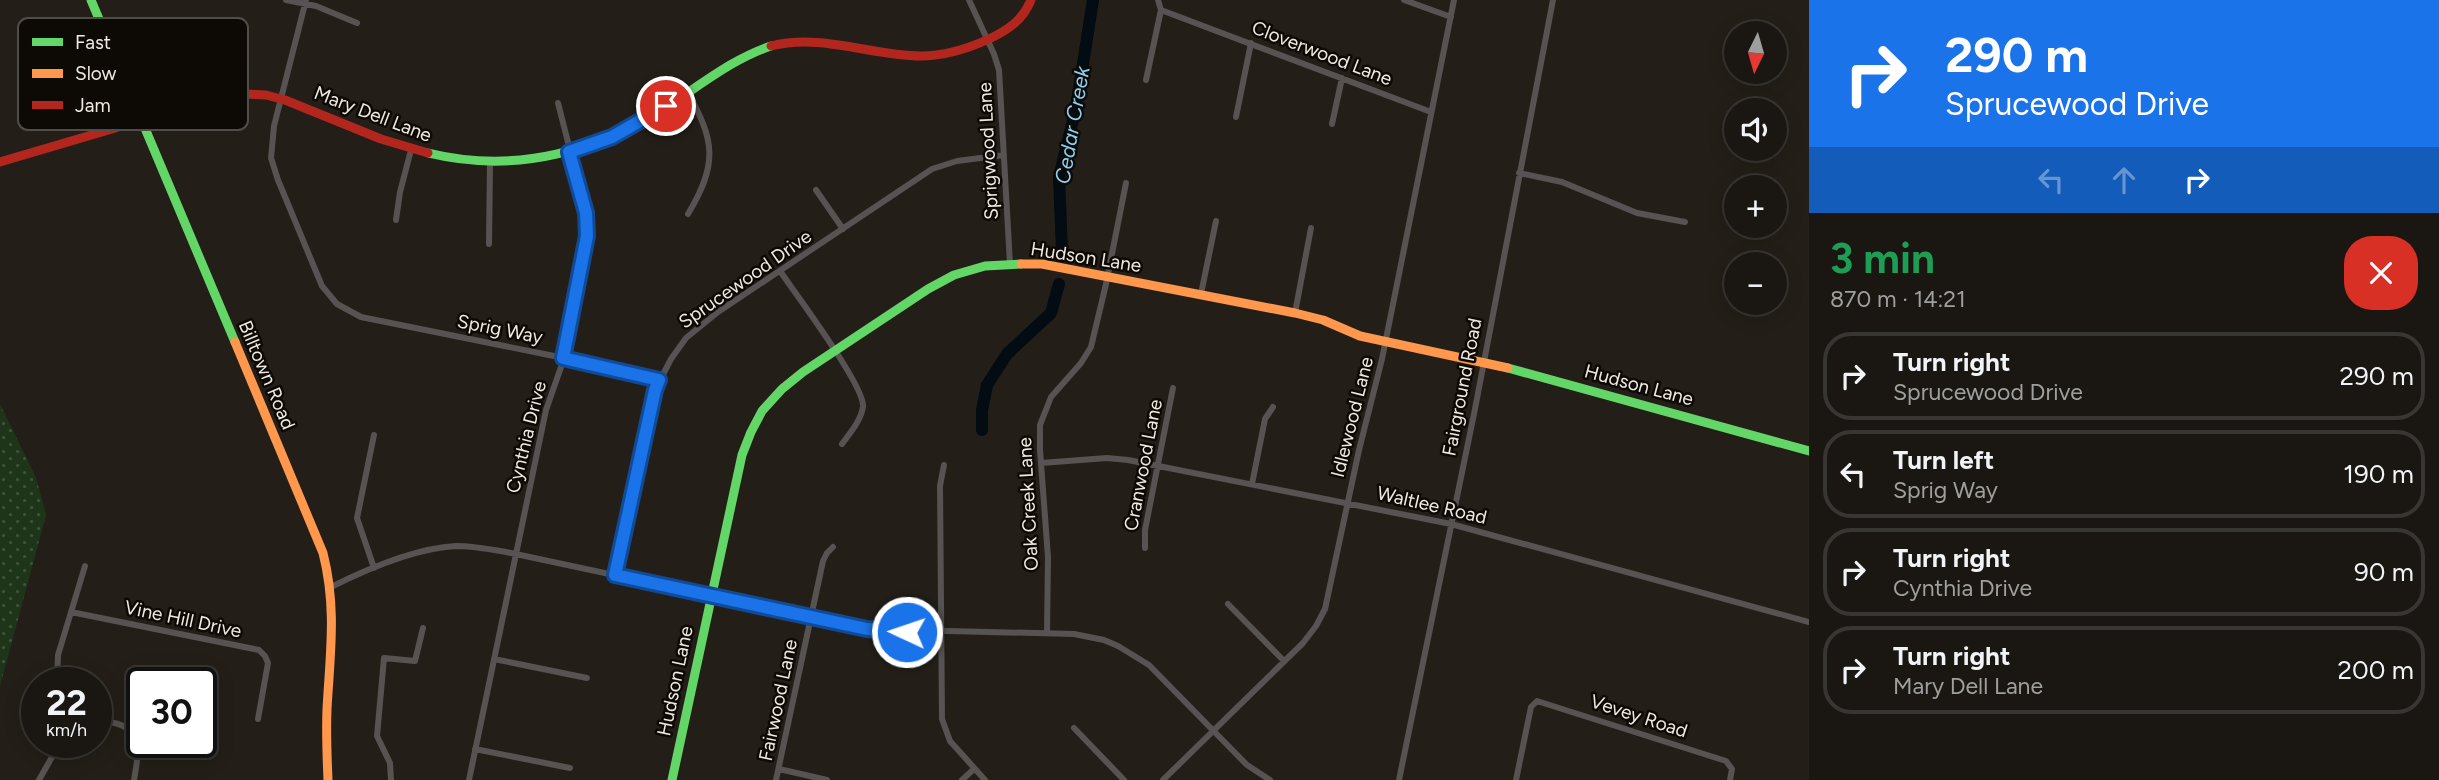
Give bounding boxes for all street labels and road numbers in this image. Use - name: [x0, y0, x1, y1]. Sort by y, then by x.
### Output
- street label: Cloverwood Lane: [1249, 16, 1395, 90]
- street label: Mary Dell Lane: [311, 81, 435, 147]
- street label: Sprigwood Lane: [973, 82, 1003, 220]
- street label: Sprucewood Drive: [674, 225, 816, 333]
- street label: Hudson Lane: [1029, 237, 1143, 277]
- street label: Sprig Way: [455, 309, 545, 349]
- street label: Fairground Road: [1437, 316, 1487, 458]
- street label: Billtown Road: [234, 317, 300, 433]
- street label: Idlewood Lane: [1326, 354, 1378, 480]
- street label: Hudson Lane: [1582, 359, 1696, 411]
- street label: Cynthia Drive: [501, 379, 551, 495]
- street label: Cranwood Lane: [1119, 397, 1167, 533]
- street label: Oak Creek Lane: [1013, 437, 1043, 571]
- street label: Waltlee Road: [1375, 481, 1489, 529]
- street label: Vine Hill Drive: [122, 595, 244, 643]
- street label: Hudson Lane: [652, 624, 698, 738]
- street label: Fairwood Lane: [754, 637, 802, 763]
- street label: Vevey Road: [1588, 689, 1690, 743]

